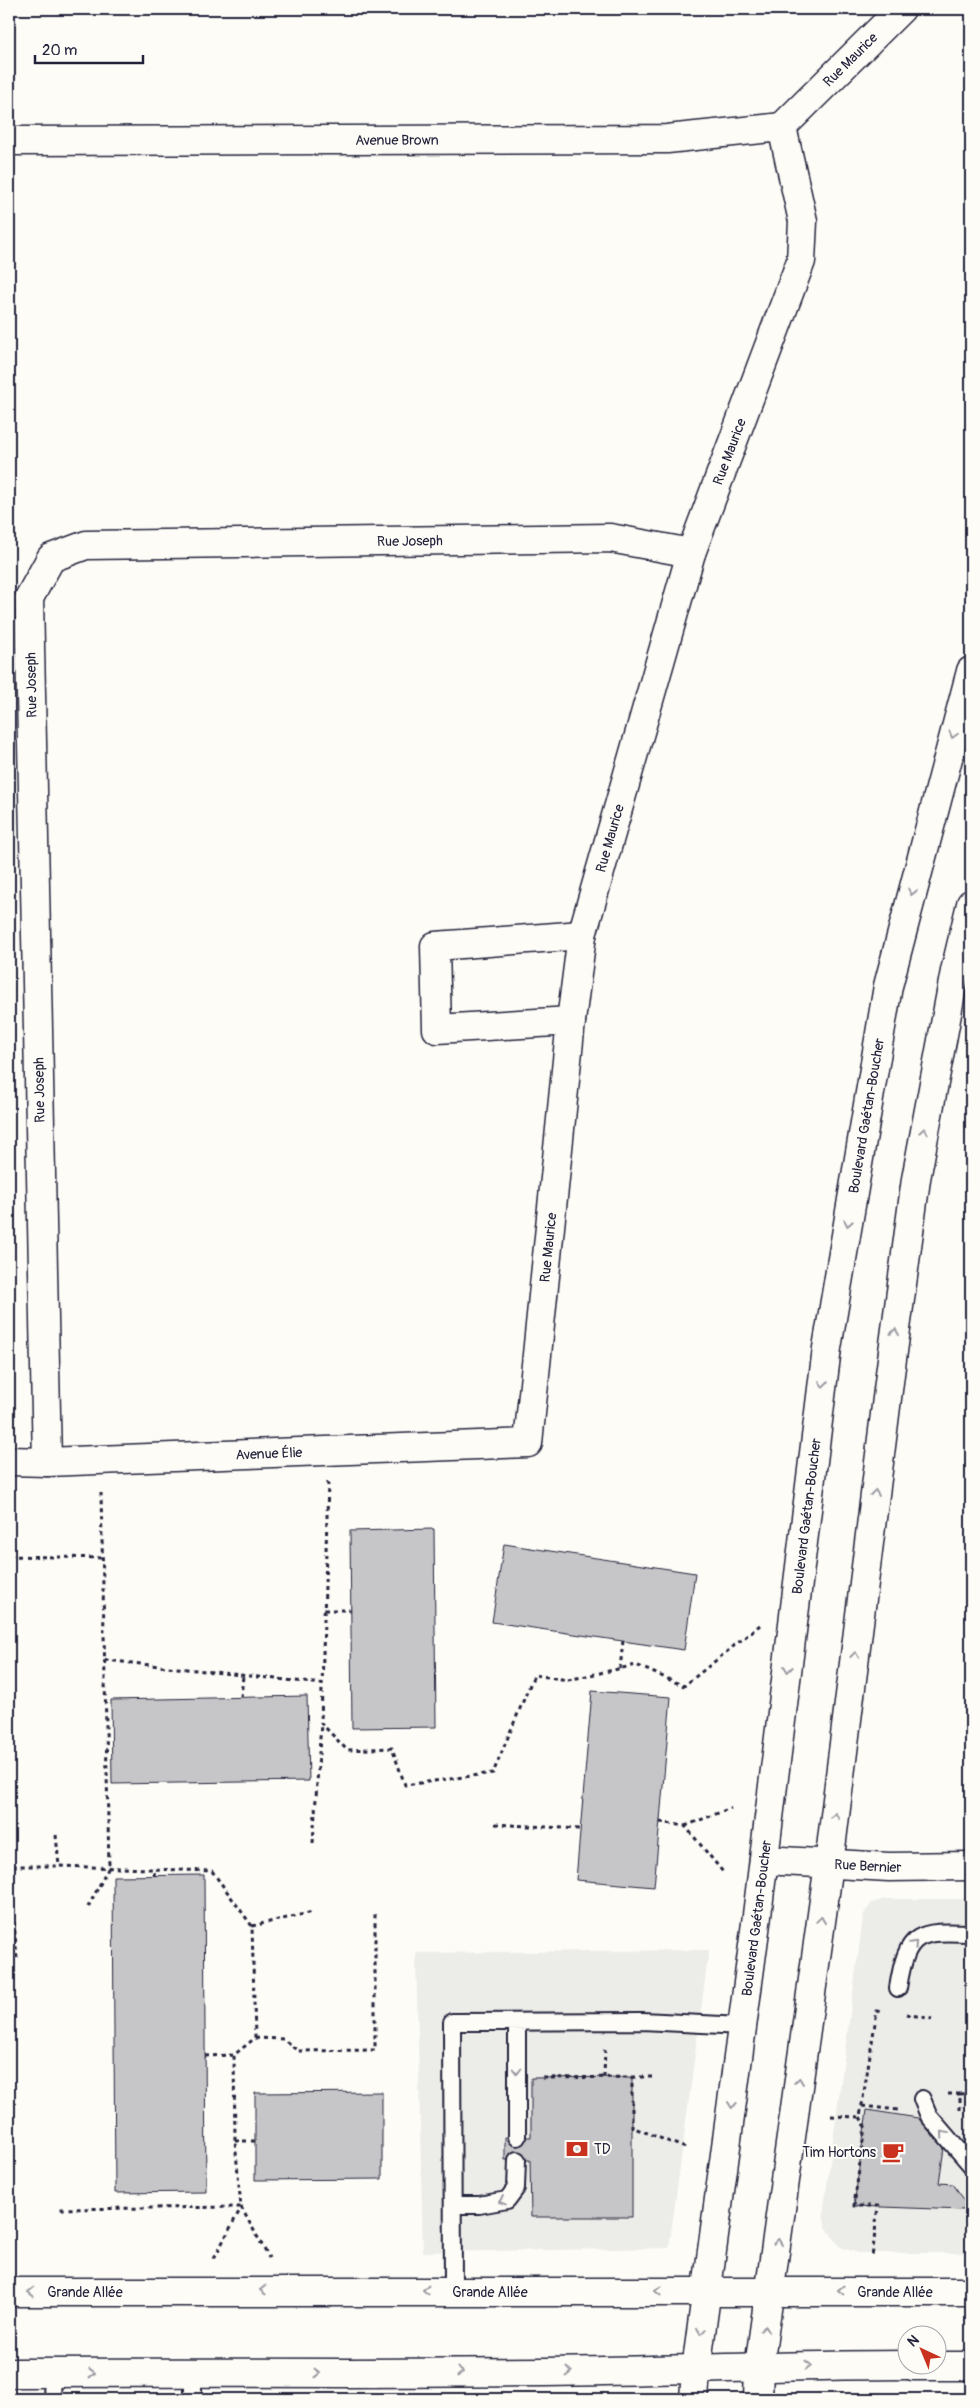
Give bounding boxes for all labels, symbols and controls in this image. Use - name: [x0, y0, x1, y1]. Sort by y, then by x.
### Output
- street label: Rue Maurice: [820, 29, 881, 90]
- scale bar: [35, 32, 142, 64]
- text: 20 m: [42, 41, 77, 60]
- street label: Avenue Brown: [355, 132, 439, 149]
- street label: Rue Maurice: [709, 416, 750, 487]
- street label: Rue Joseph: [377, 532, 443, 550]
- street label: Rue Joseph: [22, 652, 41, 718]
- one-way arrow: [949, 731, 959, 739]
- street label: Rue Maurice: [592, 802, 628, 874]
- one-way arrow: [907, 888, 918, 897]
- street label: Boulevard Gaétan-Boucher: [845, 1037, 888, 1195]
- street label: Rue Joseph: [30, 1057, 49, 1123]
- one-way arrow: [919, 1127, 929, 1136]
- street label: Rue Maurice: [536, 1212, 560, 1283]
- one-way arrow: [844, 1219, 854, 1228]
- one-way arrow: [890, 1328, 900, 1336]
- one-way arrow: [818, 1380, 829, 1388]
- street label: Boulevard Gaétan-Boucher: [789, 1437, 825, 1595]
- street label: Avenue Élie: [235, 1443, 303, 1464]
- one-way arrow: [869, 1489, 880, 1497]
- one-way arrow: [849, 1650, 860, 1658]
- one-way arrow: [783, 1666, 794, 1674]
- one-way arrow: [829, 1812, 840, 1820]
- street label: Boulevard Gaétan-Boucher: [738, 1839, 775, 1997]
- street label: Rue Bernier: [834, 1856, 902, 1876]
- one-way arrow: [815, 1916, 825, 1924]
- one-way arrow: [908, 1940, 917, 1949]
- one-way arrow: [512, 2067, 522, 2075]
- one-way arrow: [793, 2077, 804, 2085]
- one-way arrow: [727, 2101, 738, 2109]
- one-way arrow: [940, 2130, 949, 2139]
- bank icon: TD: [564, 2136, 590, 2162]
- cafe icon: Tim Hortons: [880, 2139, 906, 2165]
- place label: TD: [594, 2141, 611, 2158]
- place label: Tim Hortons: [802, 2144, 877, 2161]
- one-way arrow: [498, 2195, 507, 2205]
- one-way arrow: [772, 2238, 782, 2246]
- street label: Grande Allée: [47, 2284, 123, 2301]
- street label: Grande Allée: [452, 2284, 528, 2301]
- street label: Grande Allée: [857, 2284, 933, 2301]
- one-way arrow: [259, 2285, 266, 2295]
- one-way arrow: [421, 2285, 429, 2295]
- one-way arrow: [837, 2285, 844, 2295]
- one-way arrow: [654, 2286, 662, 2296]
- one-way arrow: [26, 2287, 34, 2297]
- one-way arrow: [759, 2324, 769, 2333]
- north arrow: [898, 2326, 948, 2376]
- one-way arrow: [696, 2327, 707, 2335]
- text: N: [904, 2332, 923, 2350]
- one-way arrow: [804, 2360, 812, 2370]
- one-way arrow: [456, 2367, 464, 2377]
- one-way arrow: [565, 2367, 573, 2377]
- one-way arrow: [89, 2368, 97, 2378]
- one-way arrow: [314, 2368, 321, 2378]

